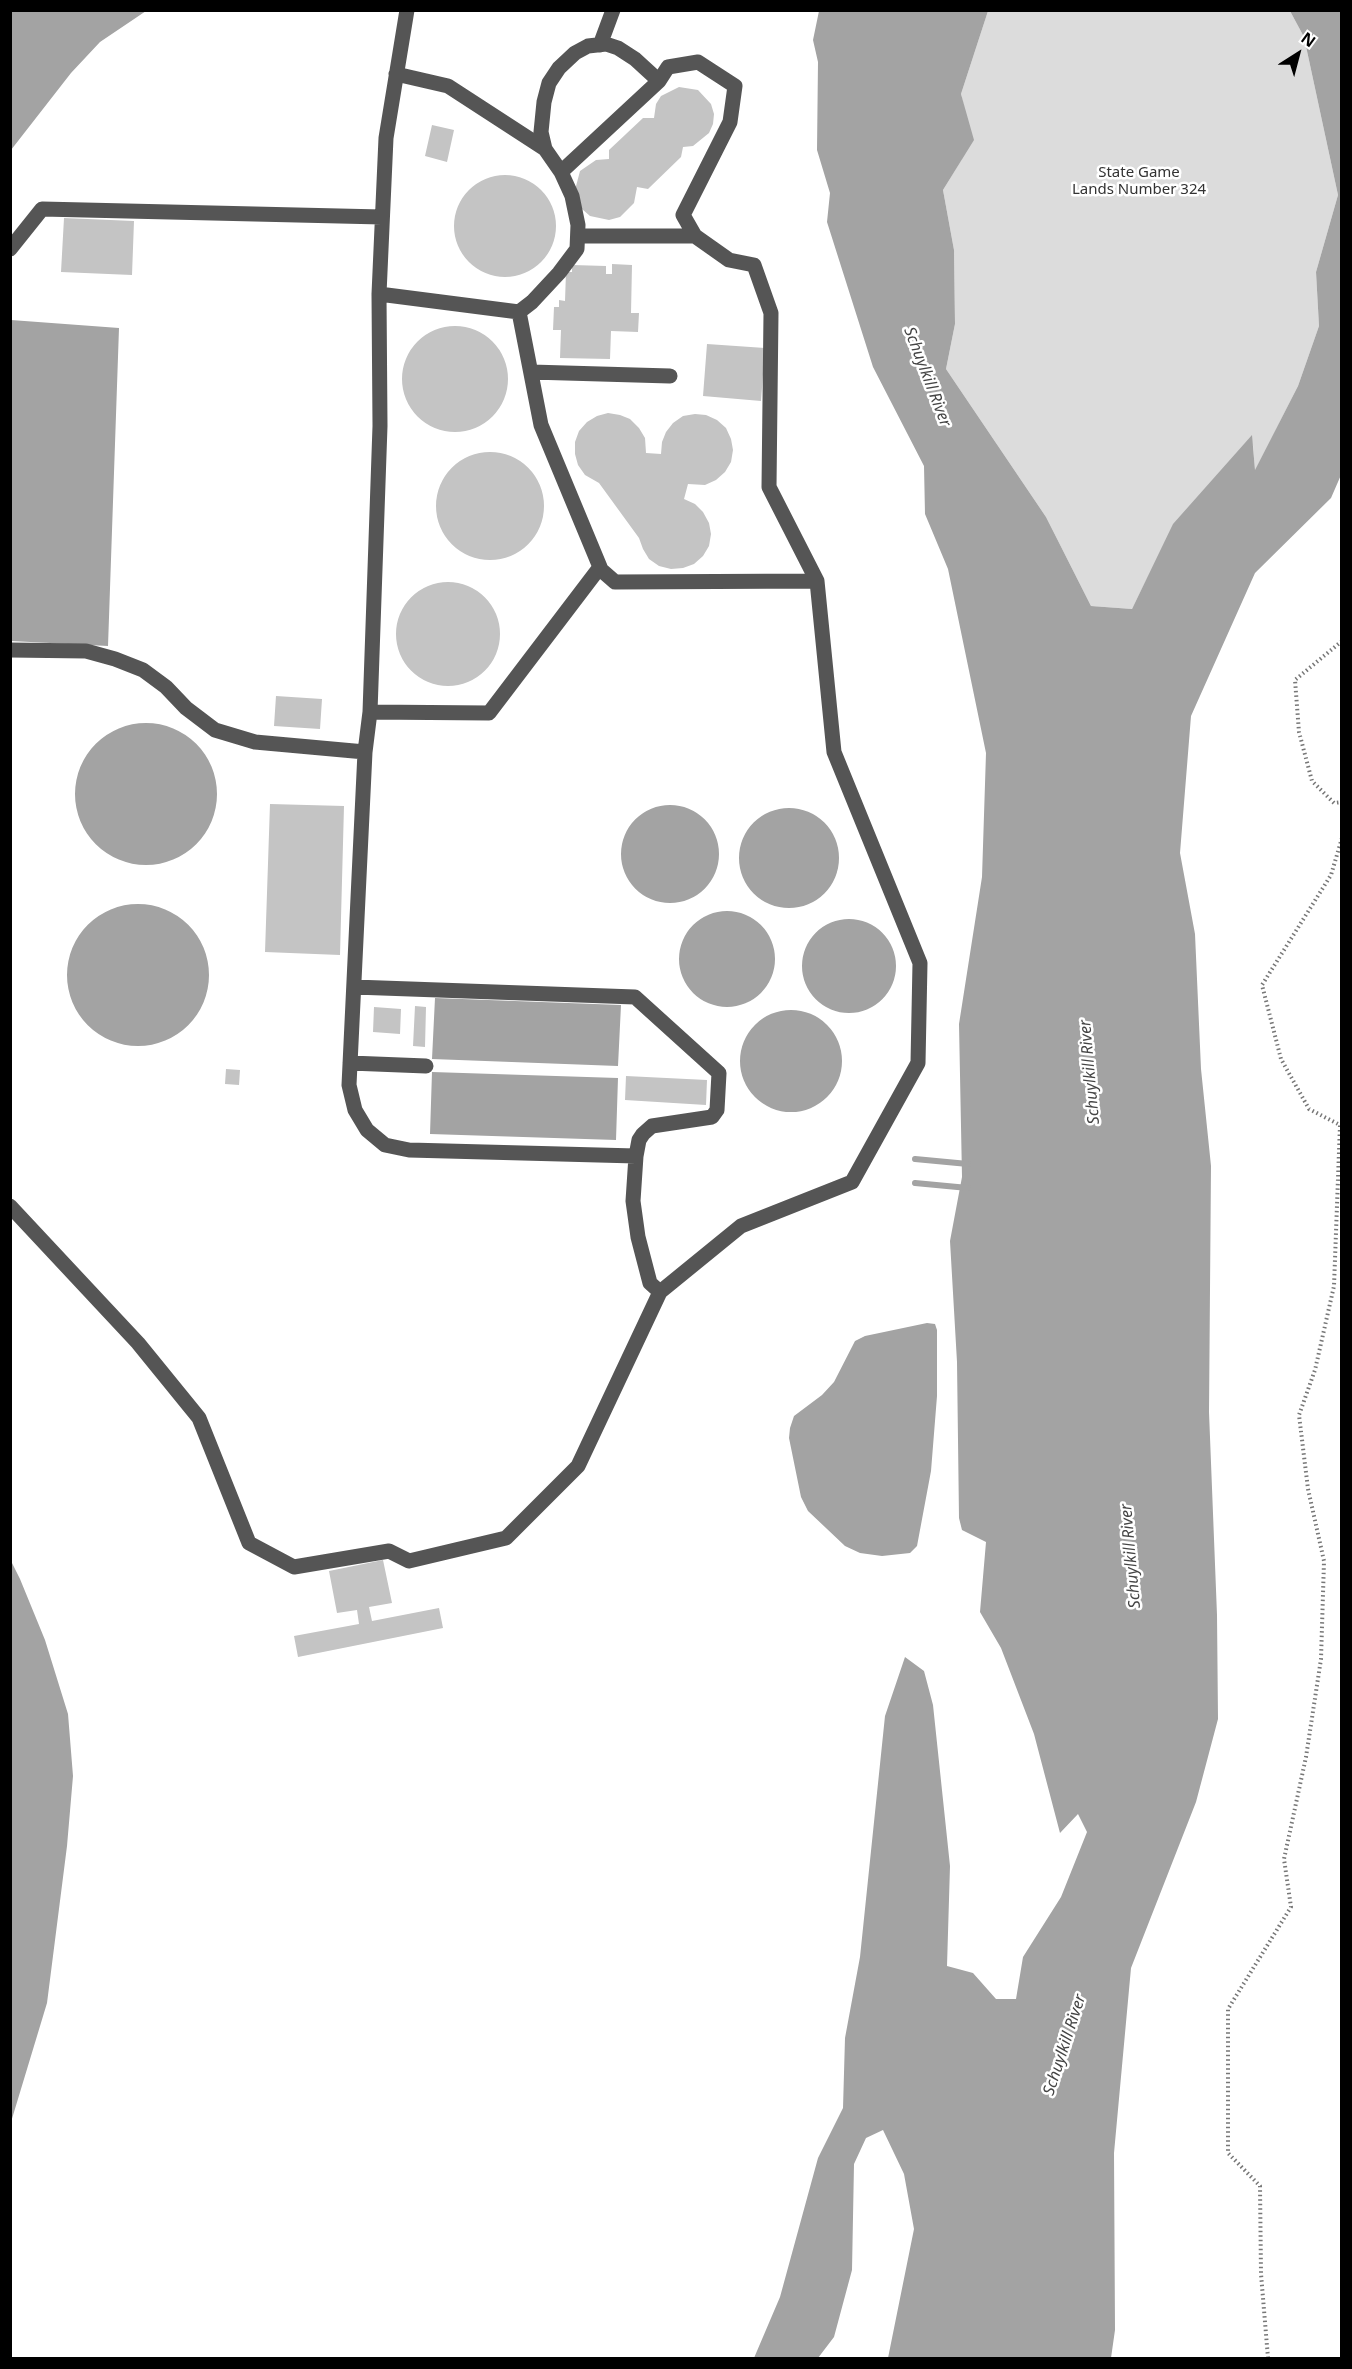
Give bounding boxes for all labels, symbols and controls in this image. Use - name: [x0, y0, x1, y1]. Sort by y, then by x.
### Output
- north arrow: [1268, 24, 1328, 84]
- text: N: [1297, 27, 1320, 52]
- park label: State Game Lands Number 324: [1072, 164, 1206, 199]
- water label: Schuylkill River: [899, 325, 955, 429]
- water label: Schuylkill River: [1076, 1019, 1104, 1125]
- water label: Schuylkill River: [1117, 1503, 1145, 1609]
- water label: Schuylkill River: [1040, 1992, 1090, 2098]

